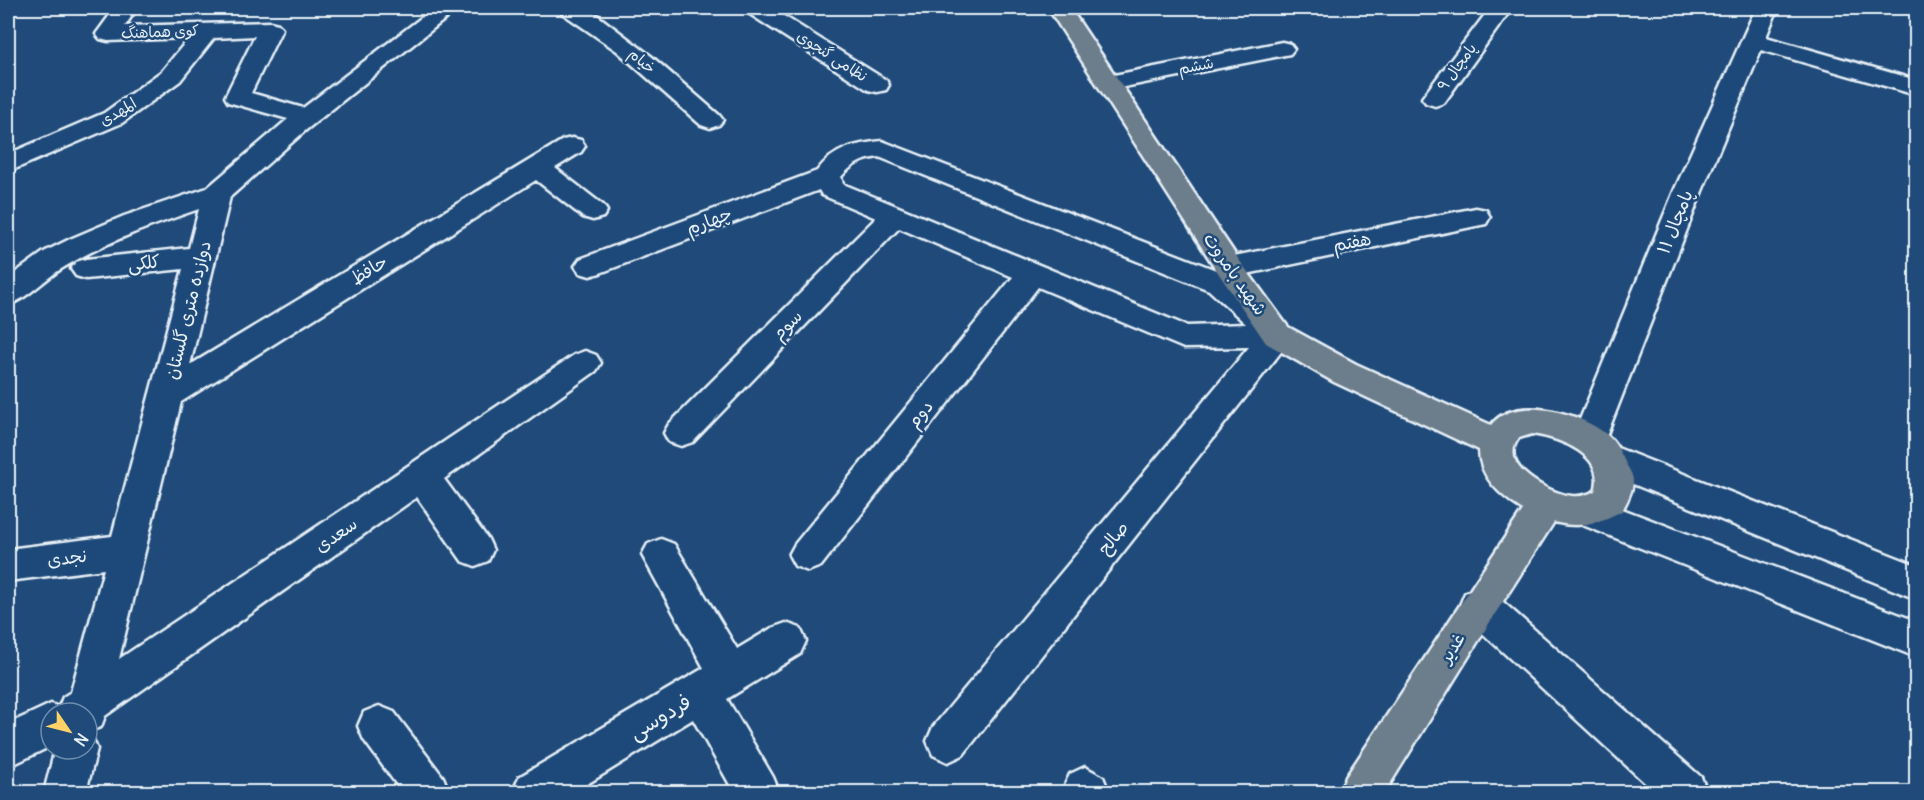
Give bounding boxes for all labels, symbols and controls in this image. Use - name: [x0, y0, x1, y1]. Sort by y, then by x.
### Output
- street label: کوی هماهنگ: [121, 21, 199, 42]
- street label: نظامی گنجوی: [793, 26, 871, 86]
- street label: پامچال ۹: [1433, 39, 1481, 95]
- street label: خیام: [624, 44, 660, 79]
- street label: ششم: [1177, 53, 1216, 81]
- street label: المهدی: [96, 93, 140, 130]
- street label: پامچال ۱۱: [1651, 186, 1699, 258]
- street label: چهارم: [683, 201, 736, 243]
- street label: هفتم: [1331, 227, 1374, 259]
- street label: شهید بامروت: [1199, 228, 1272, 319]
- street label: دوازده متری گلستان: [159, 238, 216, 382]
- street label: کلکی: [127, 249, 162, 276]
- street label: حافظ: [346, 249, 392, 290]
- street label: سوم: [766, 304, 809, 347]
- street label: دوم: [901, 395, 940, 434]
- street label: سعدی: [310, 512, 362, 557]
- street label: صالح: [1092, 516, 1134, 560]
- street label: نجدی: [46, 544, 88, 571]
- street label: غدیر: [1432, 628, 1470, 669]
- street label: فردوسی: [624, 687, 696, 747]
- north arrow: [39, 701, 99, 761]
- text: N: [70, 729, 93, 750]

